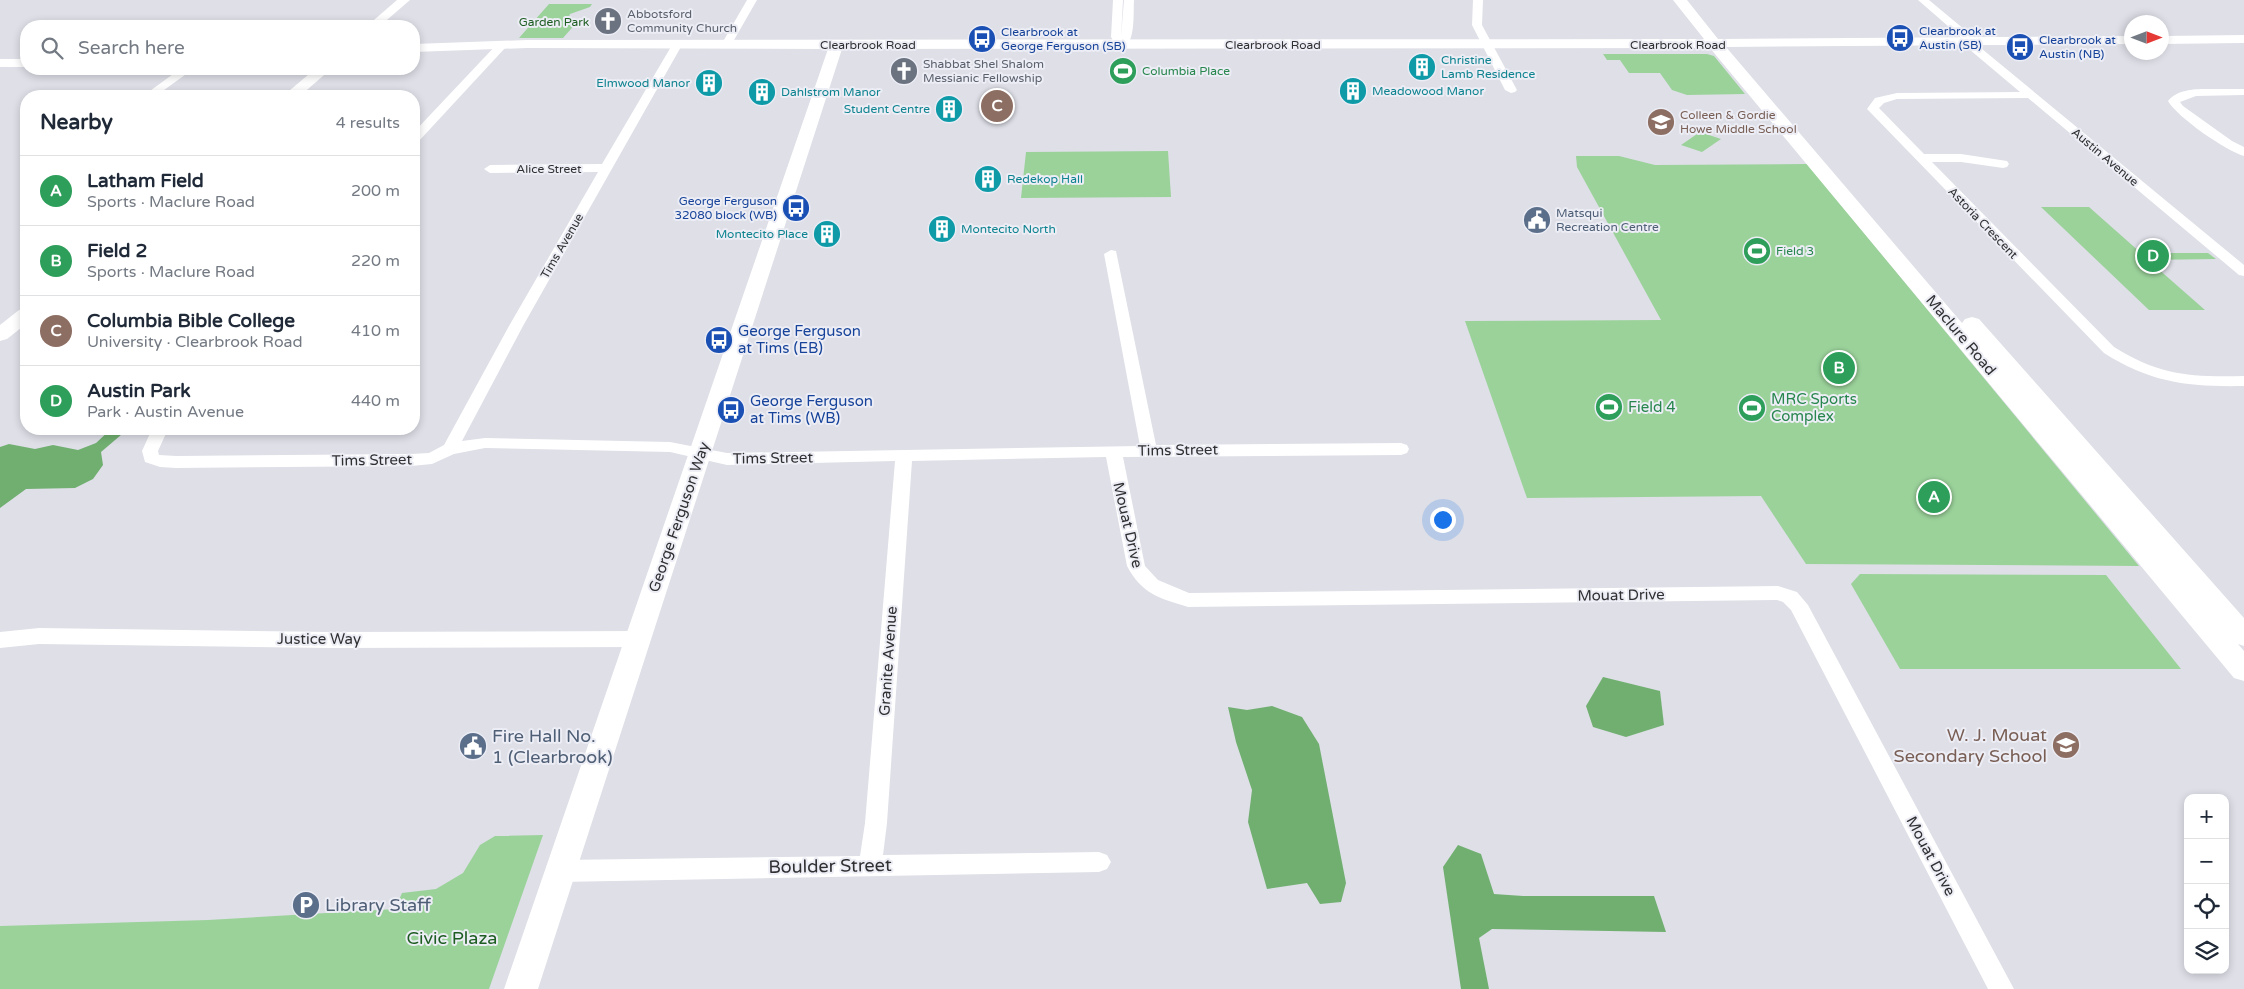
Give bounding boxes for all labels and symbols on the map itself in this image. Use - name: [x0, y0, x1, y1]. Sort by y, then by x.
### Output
- church icon: Abbotsford Community Church: [593, 6, 623, 36]
- place label: Abbotsford Community Church: [627, 7, 737, 35]
- park label: Garden Park: [519, 15, 590, 29]
- north arrow: [2124, 15, 2169, 60]
- bus stop icon: Clearbrook at Austin (SB): [1885, 23, 1915, 53]
- bus stop icon: Clearbrook at George Ferguson (SB): [967, 24, 997, 54]
- place label: Clearbrook at Austin (SB): [1919, 24, 1996, 52]
- place label: Clearbrook at George Ferguson (SB): [1001, 25, 1126, 53]
- bus stop icon: Clearbrook at Austin (NB): [2005, 32, 2035, 62]
- place label: Clearbrook at Austin (NB): [2039, 33, 2116, 61]
- street label: Clearbrook Road: [820, 38, 916, 52]
- street label: Clearbrook Road: [1225, 38, 1321, 52]
- street label: Clearbrook Road: [1630, 38, 1726, 52]
- building icon: Christine Lamb Residence: [1407, 52, 1437, 82]
- place label: Christine Lamb Residence: [1441, 53, 1535, 81]
- church icon: Shabbat Shel Shalom Messianic Fellowship: [889, 56, 919, 86]
- sports icon: Columbia Place: [1108, 56, 1138, 86]
- place label: Shabbat Shel Shalom Messianic Fellowship: [923, 57, 1044, 85]
- place label: Columbia Place: [1142, 64, 1230, 78]
- building icon: Elmwood Manor: [694, 68, 724, 98]
- place label: Elmwood Manor: [596, 76, 690, 90]
- building icon: Meadowood Manor: [1338, 76, 1368, 106]
- building icon: Dahlstrom Manor: [747, 77, 777, 107]
- place label: Meadowood Manor: [1372, 84, 1484, 98]
- place label: Dahlstrom Manor: [781, 85, 881, 99]
- pin: C: [981, 87, 1013, 125]
- building icon: Student Centre: [934, 94, 964, 124]
- place label: Student Centre: [844, 102, 930, 116]
- school or university icon: Colleen & Gordie Howe Middle School: [1646, 107, 1676, 137]
- place label: Colleen & Gordie Howe Middle School: [1680, 108, 1797, 136]
- street label: Austin Avenue: [2069, 125, 2141, 189]
- street label: Alice Street: [516, 162, 582, 176]
- building icon: Redekop Hall: [973, 164, 1003, 194]
- place label: Redekop Hall: [1007, 172, 1083, 186]
- street label: Astoria Crescent: [1945, 184, 2021, 262]
- bus stop icon: George Ferguson 32080 block (WB): [781, 193, 811, 223]
- place label: George Ferguson 32080 block (WB): [675, 194, 777, 222]
- public building icon: Matsqui Recreation Centre: [1522, 205, 1552, 235]
- place label: Matsqui Recreation Centre: [1556, 206, 1659, 234]
- street label: Tims Avenue: [538, 211, 586, 281]
- building icon: Montecito North: [927, 214, 957, 244]
- building icon: Montecito Place: [812, 219, 842, 249]
- place label: Montecito North: [961, 222, 1056, 236]
- place label: Montecito Place: [716, 227, 808, 241]
- sports icon: Field 3: [1742, 236, 1772, 266]
- pin: D: [2137, 237, 2169, 275]
- place label: Field 3: [1776, 244, 1814, 258]
- street label: Maclure Road: [1922, 291, 2000, 379]
- place label: George Ferguson at Tims (EB): [738, 322, 861, 357]
- bus stop icon: George Ferguson at Tims (EB): [704, 325, 734, 355]
- pin: B: [1823, 349, 1855, 387]
- place label: MRC Sports Complex: [1771, 390, 1857, 425]
- place label: George Ferguson at Tims (WB): [750, 392, 873, 427]
- sports icon: Field 4: [1594, 392, 1624, 422]
- sports icon: MRC Sports Complex: [1737, 393, 1767, 423]
- bus stop icon: George Ferguson at Tims (WB): [716, 395, 746, 425]
- place label: Field 4: [1628, 398, 1676, 416]
- street label: George Ferguson Way: [645, 439, 713, 595]
- street label: Tims Street: [1138, 440, 1219, 460]
- street label: Tims Street: [733, 448, 814, 468]
- street label: Tims Street: [332, 450, 413, 470]
- pin: A: [1918, 478, 1950, 516]
- street label: Mouat Drive: [1109, 480, 1147, 570]
- your location: [1430, 507, 1456, 533]
- street label: Mouat Drive: [1577, 585, 1665, 605]
- street label: Granite Avenue: [875, 605, 901, 717]
- street label: Justice Way: [277, 630, 361, 648]
- place label: W. J. Mouat Secondary School: [1894, 724, 2047, 767]
- place label: Fire Hall No. 1 (Clearbrook): [492, 725, 613, 768]
- school or university icon: W. J. Mouat Secondary School: [2051, 730, 2081, 760]
- public building icon: Fire Hall No. 1 (Clearbrook): [458, 731, 488, 761]
- street label: Mouat Drive: [1903, 813, 1959, 899]
- street label: Boulder Street: [768, 854, 892, 878]
- parking icon: Library Staff: [291, 890, 321, 920]
- place label: Library Staff: [325, 894, 431, 916]
- park label: Civic Plaza: [407, 927, 497, 949]

